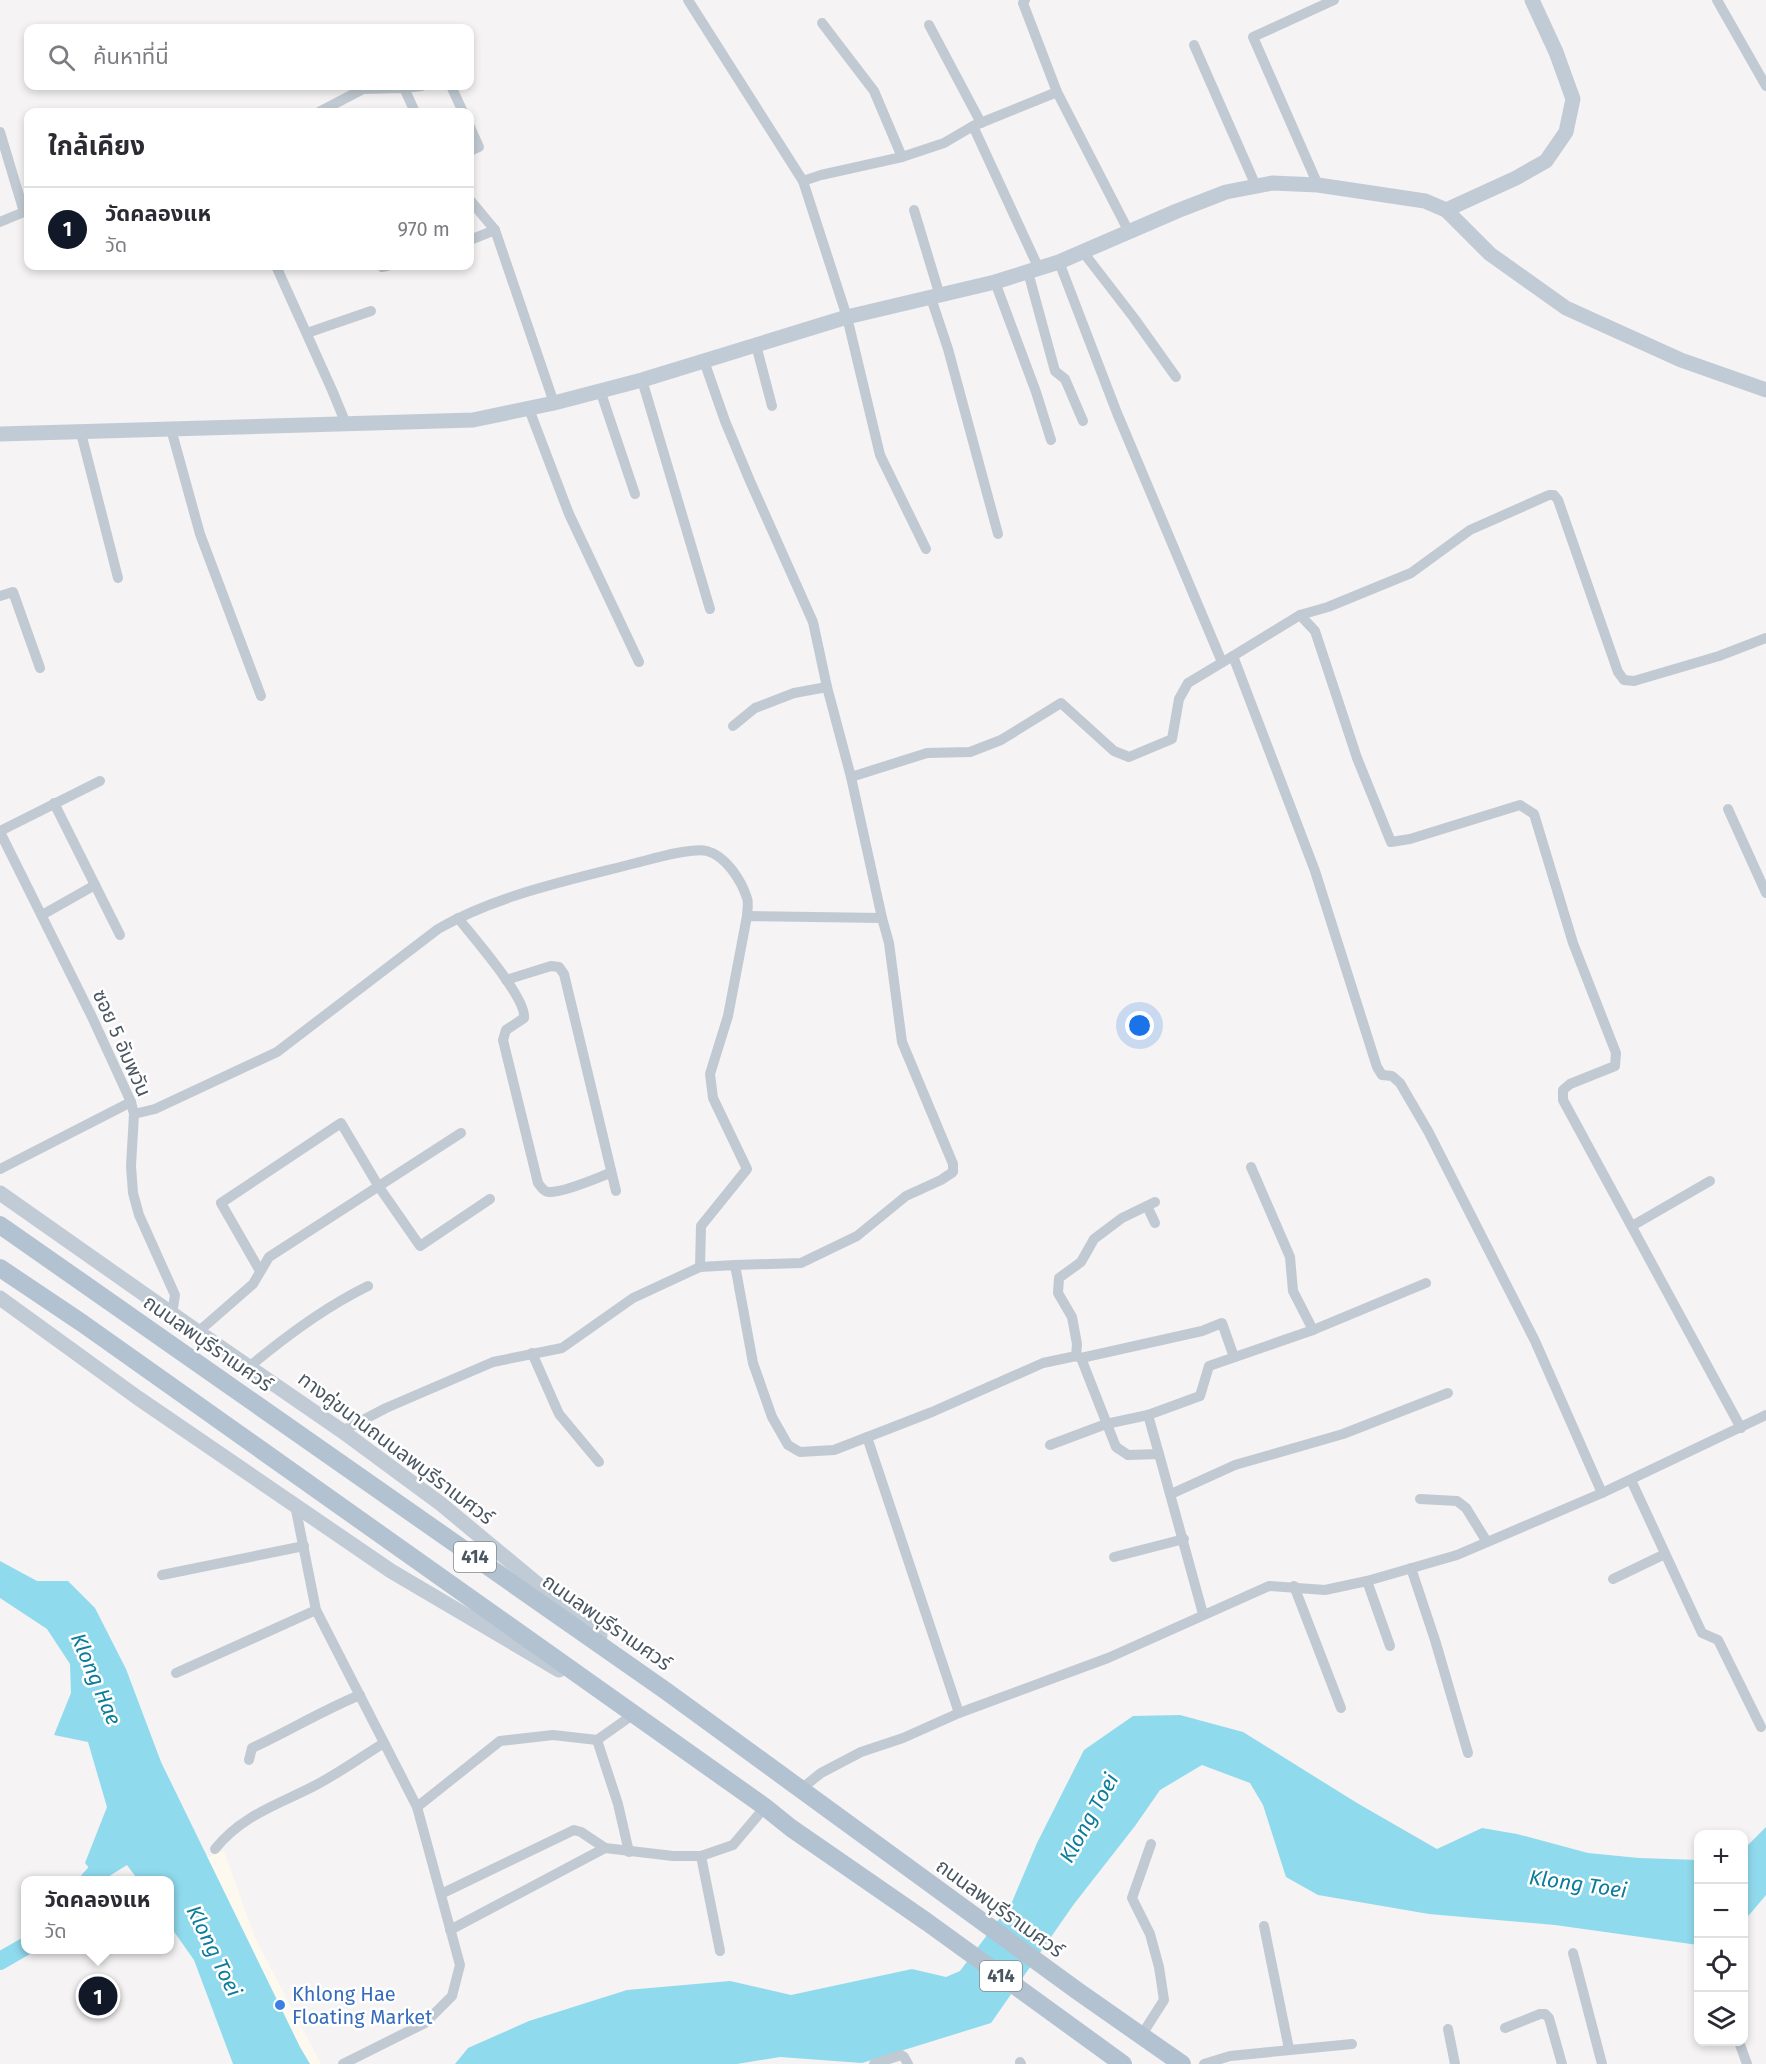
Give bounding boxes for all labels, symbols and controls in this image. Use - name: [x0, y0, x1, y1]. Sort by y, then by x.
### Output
- search box: [24, 24, 474, 90]
- icon: search: [45, 41, 78, 74]
- text: ค้นหาที่นี่: [93, 43, 169, 70]
- text: ใกล้เคียง: [48, 131, 145, 162]
- text: วัดคลองแห: [105, 200, 211, 227]
- text: 1: [63, 217, 72, 241]
- text: 970 m: [398, 217, 450, 241]
- text: วัด: [105, 233, 127, 257]
- street label: ซอย 5 อัมพวัน: [88, 986, 156, 1100]
- your location: [1125, 1011, 1154, 1040]
- street label: ถนนลพบุรีราเมศวร์: [139, 1290, 278, 1397]
- street label: ทางคู่ขนานถนนลพบุรีราเมศวร์: [293, 1367, 499, 1531]
- road number: 414: [454, 1542, 496, 1572]
- street label: ถนนลพบุรีราเมศวร์: [538, 1569, 677, 1676]
- water label: Klong Hae: [65, 1629, 127, 1729]
- water label: Klong Toei: [1054, 1768, 1124, 1867]
- map controls: [1694, 1830, 1748, 2046]
- button: +: [1694, 1830, 1748, 1884]
- street label: ถนนลพบุรีราเมศวร์: [931, 1854, 1069, 1963]
- water label: Klong Toei: [1527, 1864, 1629, 1904]
- popup: [21, 1876, 174, 1954]
- button: −: [1694, 1884, 1748, 1938]
- text: วัดคลองแห: [44, 1886, 151, 1913]
- water label: Klong Toei: [181, 1901, 247, 2001]
- text: วัด: [44, 1919, 67, 1943]
- button: locate: [1694, 1938, 1748, 1992]
- road number: 414: [980, 1961, 1022, 1991]
- pin: 1: [78, 1974, 118, 2018]
- place label: Khlong Hae Floating Market: [292, 1982, 433, 2029]
- button: layers: [1694, 1992, 1748, 2046]
- marker: Khlong Hae Floating Market: [273, 1998, 287, 2012]

